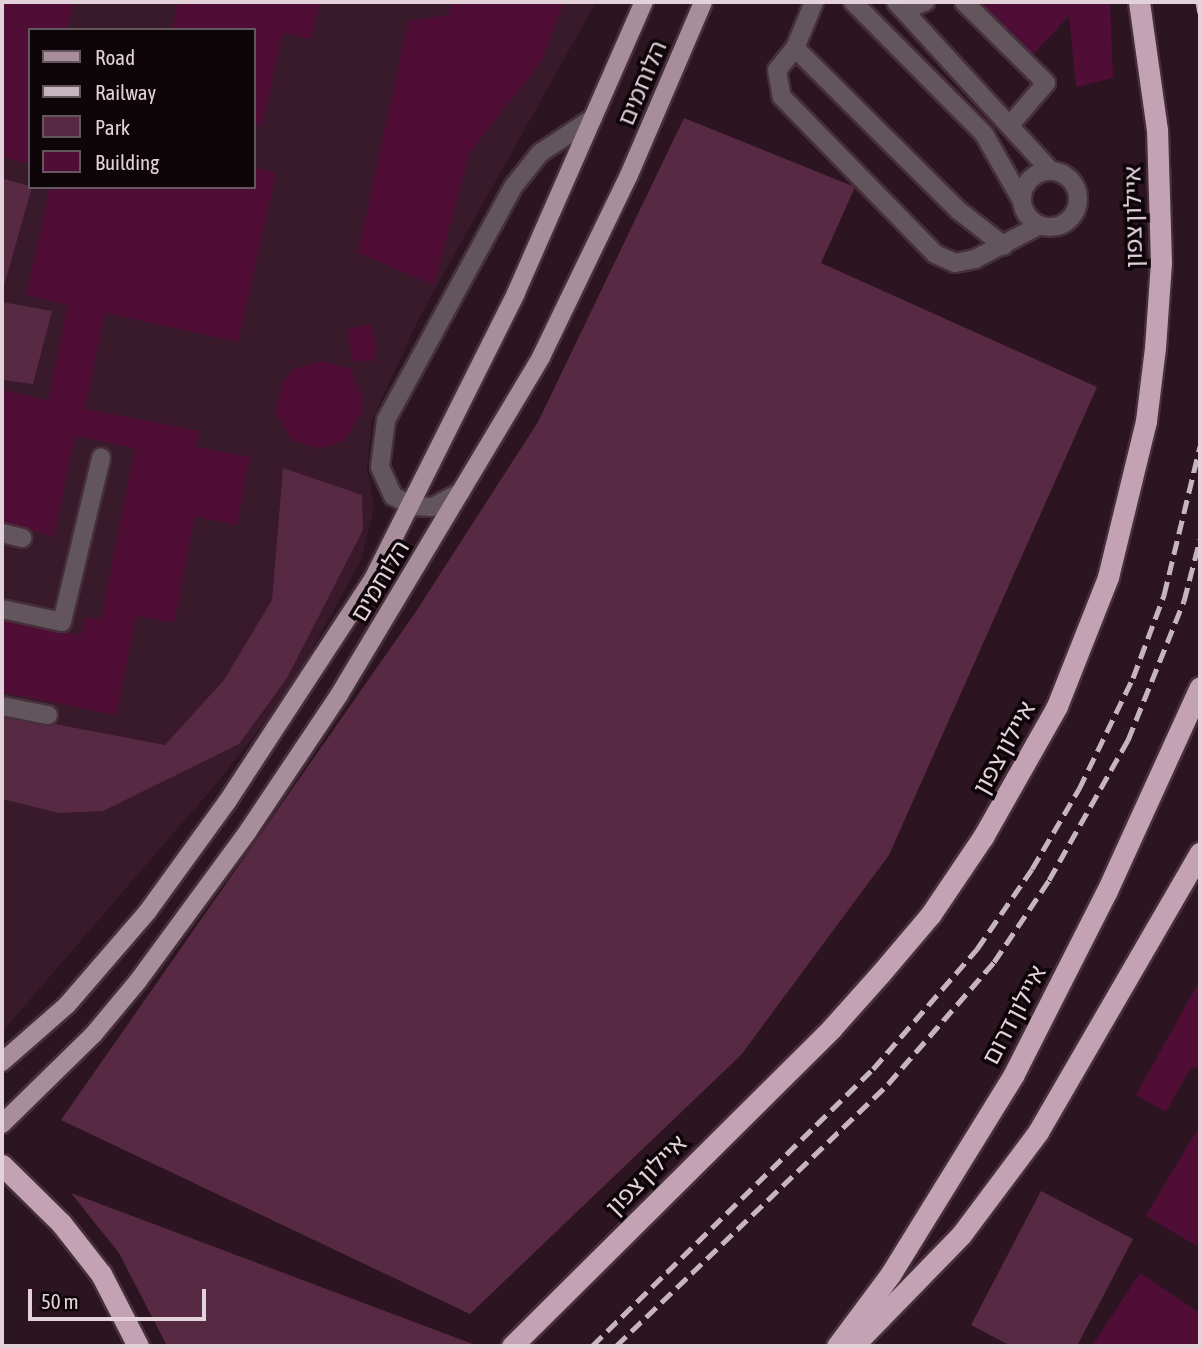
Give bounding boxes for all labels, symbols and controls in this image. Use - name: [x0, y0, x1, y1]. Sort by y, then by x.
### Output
- legend: [28, 28, 256, 189]
- street label: הלוחמים: [611, 36, 673, 130]
- text: Road: [95, 45, 135, 69]
- text: Railway: [95, 80, 156, 104]
- text: Park: [95, 115, 130, 139]
- text: Building: [95, 150, 159, 174]
- street label: איילון צפון: [1118, 166, 1148, 268]
- street label: הלוחמים: [345, 535, 415, 627]
- street label: איילון צפון: [967, 696, 1041, 800]
- street label: איילון דרום: [976, 961, 1052, 1069]
- street label: איילון צפון: [600, 1129, 692, 1221]
- scale bar: [32, 1274, 210, 1318]
- text: 50 m: [41, 1289, 79, 1313]

